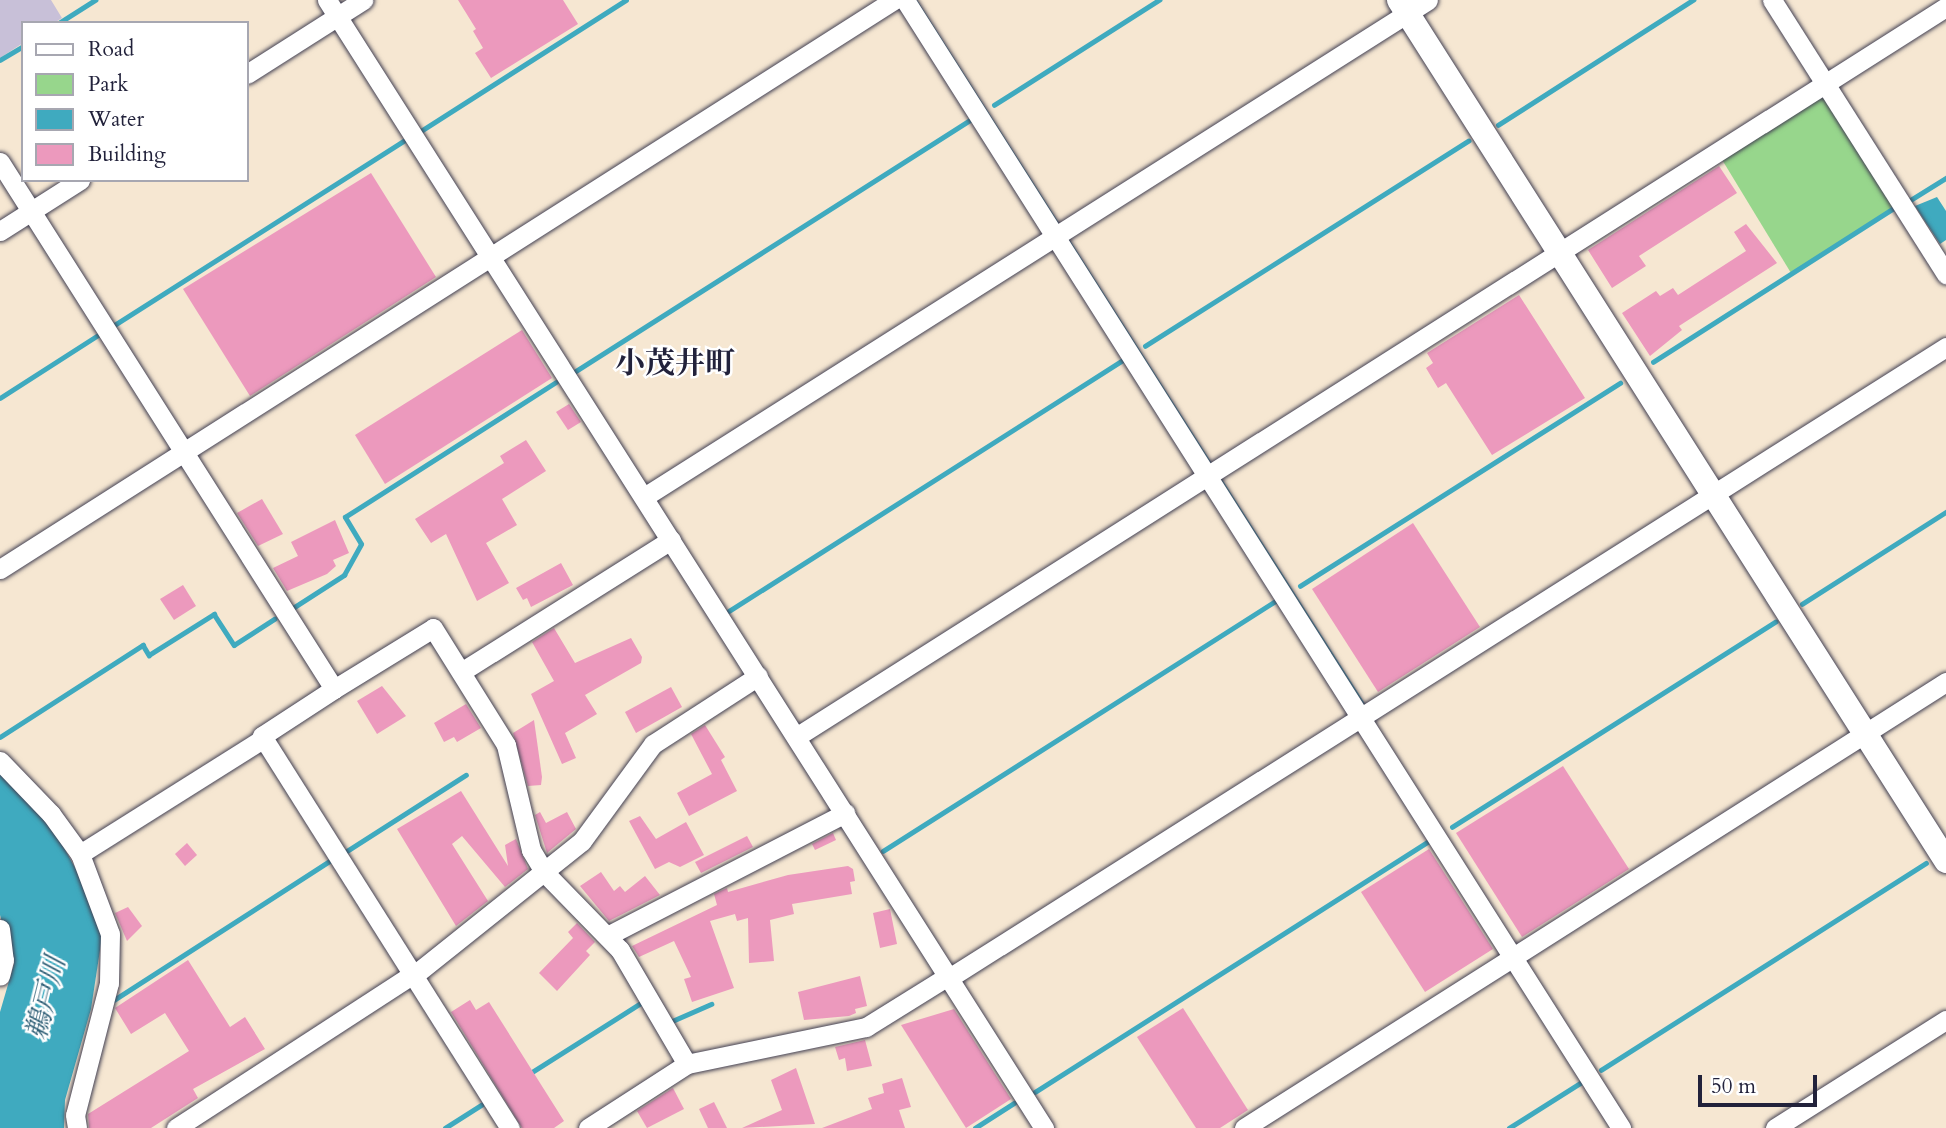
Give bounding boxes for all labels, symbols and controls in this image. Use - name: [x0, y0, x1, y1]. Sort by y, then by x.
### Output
- legend: [21, 21, 248, 182]
- text: Road: [88, 35, 134, 64]
- text: Park: [88, 70, 128, 99]
- text: Water: [88, 105, 144, 134]
- text: Building: [88, 140, 166, 169]
- district label: 小茂井町: [615, 346, 735, 382]
- water label: 鵜戸川: [20, 953, 72, 1043]
- scale bar: [1701, 1062, 1820, 1106]
- text: 50 m: [1711, 1072, 1756, 1101]

